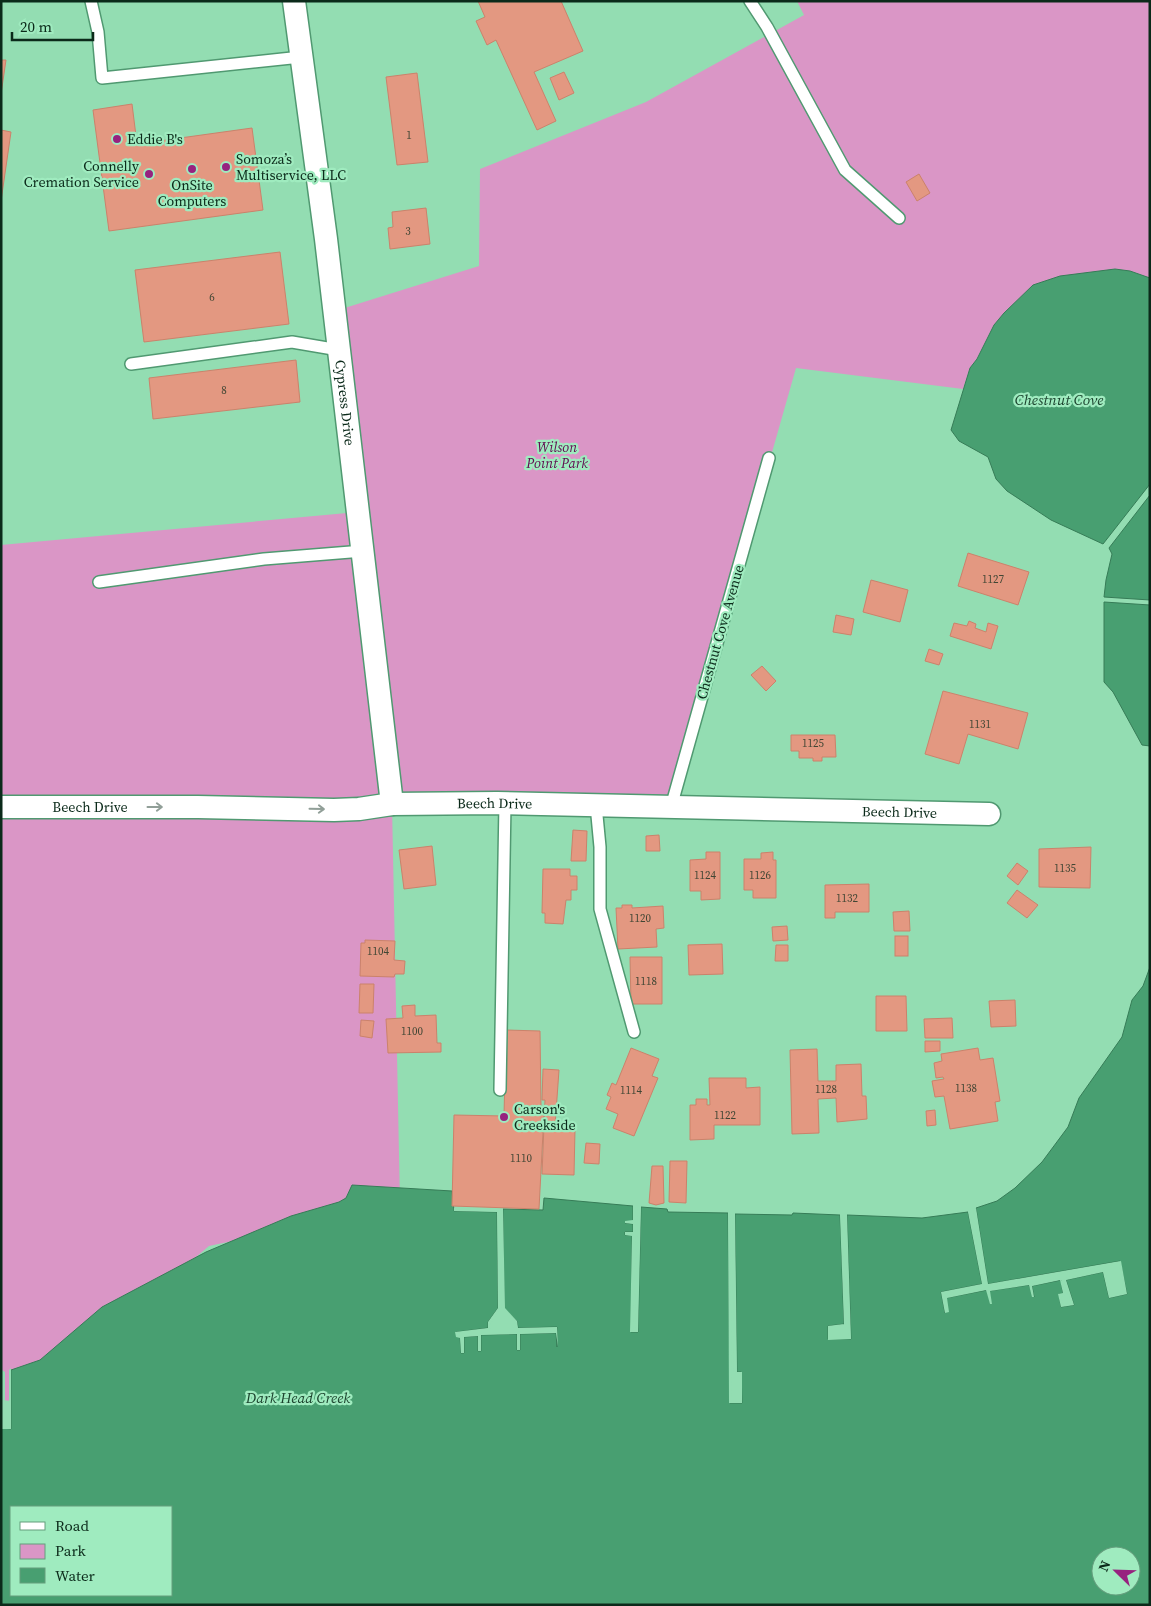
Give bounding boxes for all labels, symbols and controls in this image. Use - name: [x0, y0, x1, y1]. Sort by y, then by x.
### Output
- scale bar: [12, 10, 94, 42]
- text: 20 m: [20, 16, 52, 37]
- house number: 1: [406, 128, 412, 143]
- place label: Eddie B's: [127, 129, 183, 149]
- marker: Eddie B's: [111, 133, 123, 145]
- place label: Somoza’s Multiservice, LLC: [236, 149, 346, 185]
- place label: Connelly Cremation Service: [24, 156, 140, 192]
- marker: Somoza’s Multiservice, LLC: [220, 161, 232, 173]
- marker: OnSite Computers: [186, 163, 198, 175]
- marker: Connelly Cremation Service: [143, 168, 155, 180]
- place label: OnSite Computers: [158, 175, 226, 211]
- house number: 3: [405, 224, 411, 239]
- house number: 6: [209, 290, 215, 305]
- street label: Cypress Drive: [330, 359, 360, 447]
- house number: 8: [221, 383, 227, 398]
- water label: Chestnut Cove: [1015, 389, 1103, 410]
- park label: Wilson Point Park: [525, 437, 588, 473]
- street label: Chestnut Cove Avenue: [691, 562, 749, 702]
- house number: 1127: [982, 572, 1004, 587]
- house number: 1131: [969, 717, 991, 732]
- house number: 1125: [802, 736, 824, 751]
- street label: Beech Drive: [457, 793, 532, 814]
- street label: Beech Drive: [52, 797, 128, 817]
- street label: Beech Drive: [862, 801, 937, 823]
- one-way arrow: [146, 802, 163, 812]
- one-way arrow: [309, 804, 325, 814]
- house number: 1135: [1054, 861, 1076, 876]
- house number: 1124: [694, 868, 716, 883]
- house number: 1126: [749, 868, 771, 883]
- house number: 1132: [836, 891, 858, 906]
- house number: 1120: [629, 911, 651, 926]
- house number: 1104: [367, 944, 389, 959]
- house number: 1118: [635, 974, 657, 989]
- house number: 1100: [401, 1024, 423, 1039]
- house number: 1138: [955, 1081, 977, 1096]
- house number: 1128: [815, 1082, 837, 1097]
- house number: 1114: [620, 1083, 642, 1098]
- place label: Carson's Creekside: [514, 1099, 576, 1135]
- house number: 1122: [714, 1108, 736, 1123]
- marker: Carson's Creekside: [498, 1111, 510, 1123]
- house number: 1110: [510, 1151, 532, 1166]
- water label: Dark Head Creek: [245, 1387, 351, 1408]
- legend: [10, 1506, 172, 1596]
- text: Road: [55, 1515, 89, 1536]
- text: Park: [55, 1540, 87, 1561]
- north arrow: [1091, 1546, 1141, 1596]
- text: N: [1093, 1557, 1115, 1575]
- text: Water: [55, 1565, 96, 1586]

